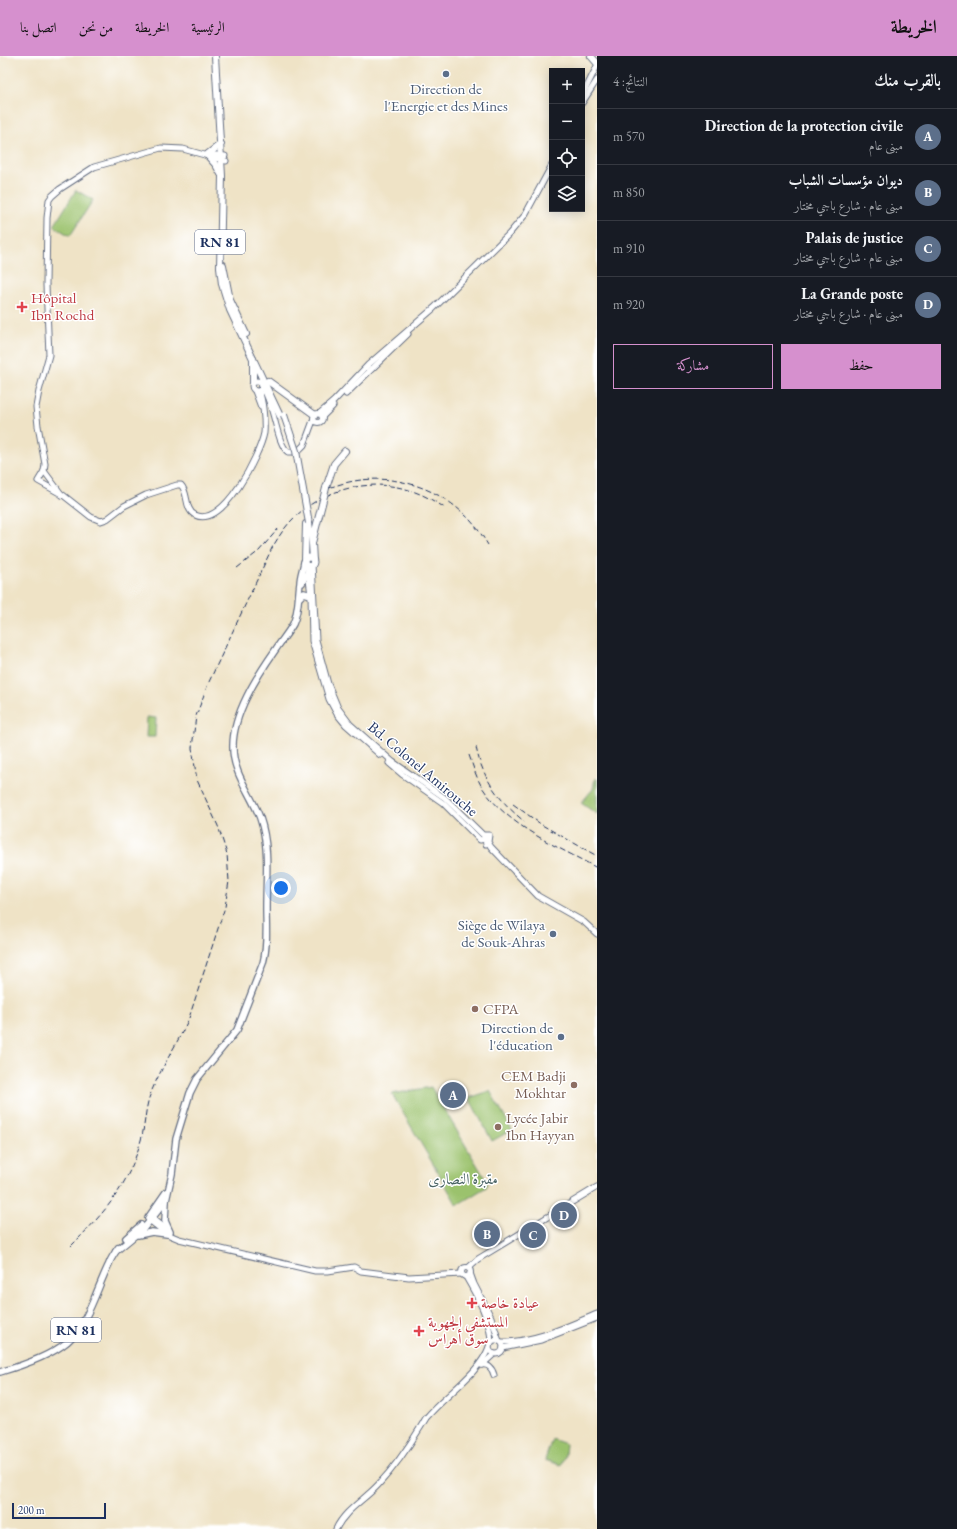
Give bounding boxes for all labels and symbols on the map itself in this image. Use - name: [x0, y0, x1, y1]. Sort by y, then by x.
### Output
- marker: Direction de l'Energie et des Mines: [441, 69, 451, 79]
- place label: Direction de l'Energie et des Mines: [384, 79, 508, 115]
- road number: RN 81: [195, 230, 245, 254]
- place label: Hôpital Ibn Rochd: [31, 288, 95, 324]
- marker: Hôpital Ibn Rochd: [16, 301, 28, 313]
- street label: Bd. Colonel Amirouche: [364, 717, 482, 820]
- your location: [271, 878, 291, 898]
- place label: Siège de Wilaya de Souk-Ahras: [458, 915, 545, 951]
- marker: Siège de Wilaya de Souk-Ahras: [548, 929, 558, 939]
- place label: CFPA: [483, 999, 519, 1018]
- marker: CFPA: [470, 1004, 480, 1014]
- place label: Direction de l'éducation: [481, 1018, 553, 1054]
- marker: Direction de l'éducation: [556, 1032, 566, 1042]
- place label: CEM Badji Mokhtar: [501, 1066, 566, 1102]
- pin: A: [440, 1080, 466, 1110]
- marker: CEM Badji Mokhtar: [569, 1080, 579, 1090]
- place label: Lycée Jabir Ibn Hayyan: [506, 1108, 575, 1144]
- marker: Lycée Jabir Ibn Hayyan: [493, 1122, 503, 1132]
- park label: مقبرة النصارى: [428, 1169, 498, 1188]
- pin: D: [551, 1200, 577, 1230]
- pin: B: [474, 1219, 500, 1249]
- pin: C: [520, 1220, 546, 1250]
- place label: عيادة خاصة: [481, 1293, 539, 1312]
- marker: عيادة خاصة: [466, 1297, 478, 1309]
- place label: المستشفى الجهوية سوق أهراس: [428, 1312, 508, 1349]
- road number: RN 81: [51, 1318, 101, 1342]
- marker: المستشفى الجهوية سوق أهراس: [413, 1325, 425, 1337]
- scale bar: [12, 1501, 106, 1520]

